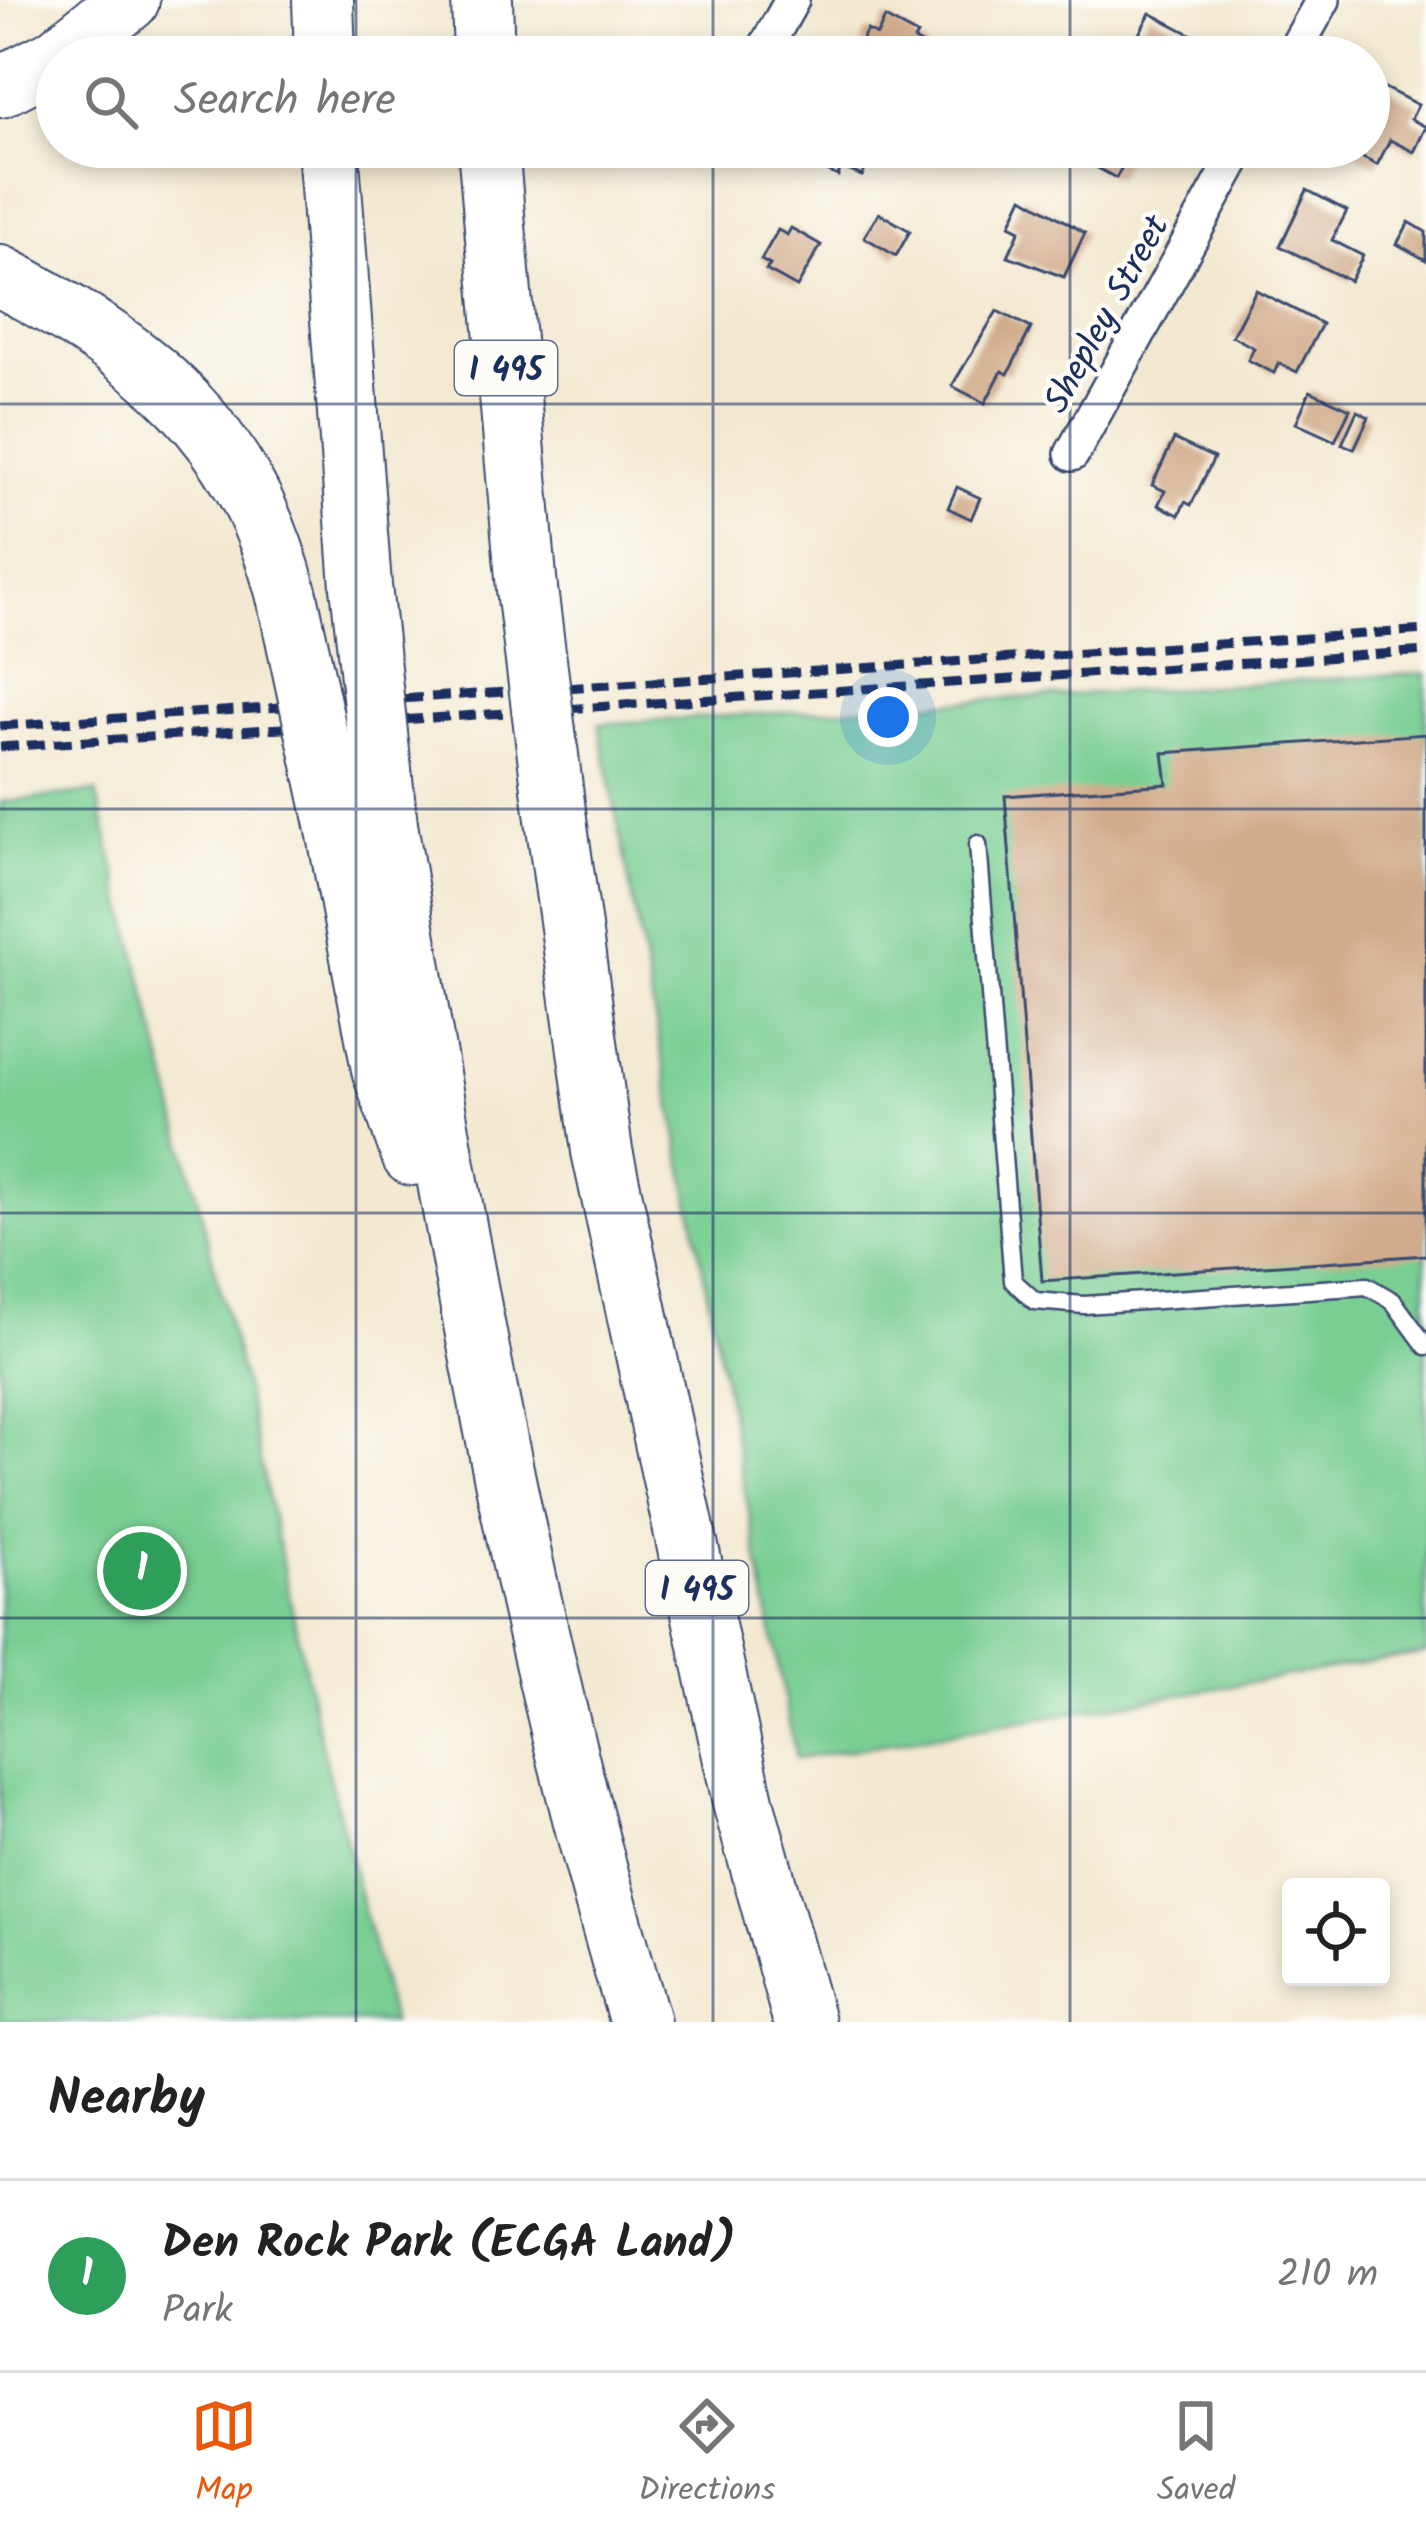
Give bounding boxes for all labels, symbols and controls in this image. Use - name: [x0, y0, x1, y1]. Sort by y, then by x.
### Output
- search box: [36, 36, 1390, 168]
- text: Search here: [174, 66, 396, 138]
- icon: search: [78, 69, 144, 135]
- street label: Shepley Street: [1030, 204, 1187, 424]
- road number: I 495: [455, 341, 557, 395]
- your location: [858, 687, 918, 747]
- pin: 1: [103, 1526, 181, 1616]
- road number: I 495: [646, 1561, 748, 1615]
- map controls: [1282, 1878, 1390, 1986]
- button: locate: [1282, 1878, 1390, 1986]
- text: Nearby: [48, 2060, 205, 2141]
- text: Den Rock Park (ECGA Land): [162, 2209, 736, 2281]
- text: 1: [81, 2245, 93, 2307]
- text: 210 m: [1277, 2245, 1378, 2307]
- text: Park: [162, 2281, 233, 2343]
- tab: Map: [191, 2393, 257, 2518]
- tab: Directions: [638, 2393, 775, 2518]
- tab: Saved: [1157, 2393, 1235, 2518]

